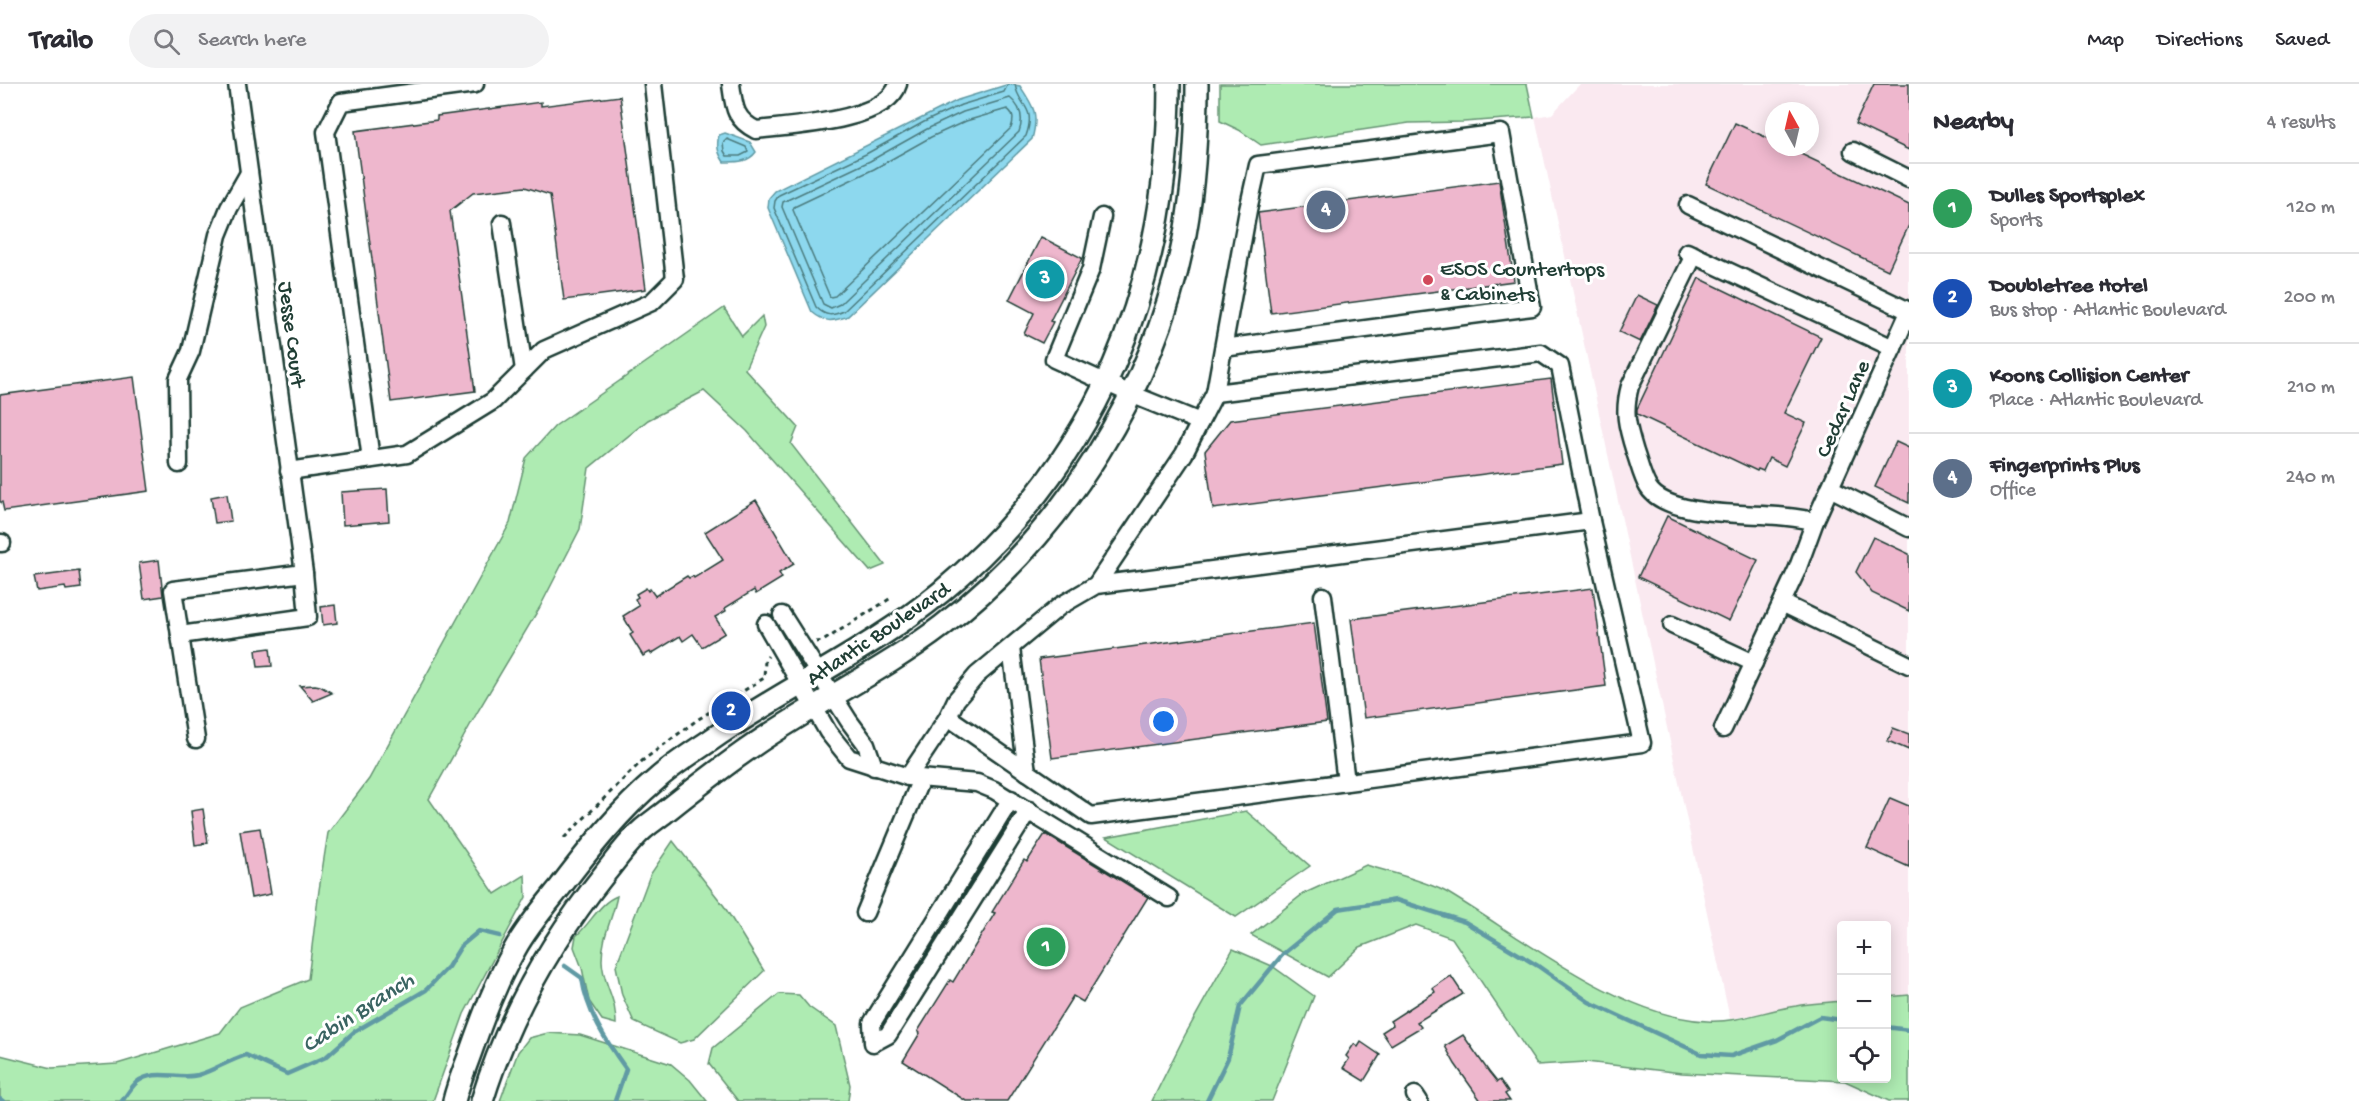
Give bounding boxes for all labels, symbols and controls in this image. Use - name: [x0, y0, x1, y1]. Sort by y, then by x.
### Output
- search box: [129, 14, 549, 68]
- text: Trailo: [30, 25, 93, 58]
- icon: search: [150, 25, 183, 58]
- text: Search here: [198, 28, 306, 54]
- text: Map: [2087, 29, 2124, 54]
- text: Directions: [2157, 29, 2242, 54]
- text: Saved: [2275, 29, 2329, 54]
- north arrow: [1765, 102, 1819, 156]
- text: Nearby: [1933, 108, 2014, 139]
- text: 4 results: [2267, 112, 2335, 135]
- text: Dulles Sportsplex: [1990, 184, 2145, 210]
- pin: 4: [1306, 188, 1346, 232]
- text: 1: [1948, 197, 1957, 220]
- text: 120 m: [2287, 197, 2335, 220]
- text: Sports: [1990, 210, 2042, 233]
- pin: 3: [1026, 256, 1064, 302]
- place label: ESOS Countertops & Cabinets: [1440, 258, 1605, 309]
- marker: ESOS Countertops & Cabinets: [1421, 273, 1435, 287]
- text: Doubletree Hotel: [1990, 274, 2148, 300]
- street label: Jesse Court: [271, 280, 310, 391]
- text: 2: [1948, 287, 1957, 310]
- text: 200 m: [2284, 287, 2335, 310]
- text: Bus stop · Atlantic Boulevard: [1990, 300, 2226, 323]
- street label: Cedar Lane: [1812, 356, 1878, 462]
- text: Koons Collision Center: [1990, 364, 2188, 390]
- text: 3: [1947, 377, 1958, 400]
- text: 210 m: [2287, 377, 2335, 400]
- text: Place · Atlantic Boulevard: [1990, 390, 2202, 413]
- text: Fingerprints Plus: [1990, 454, 2140, 480]
- text: 4: [1948, 467, 1957, 490]
- text: 240 m: [2285, 467, 2335, 490]
- text: Office: [1990, 480, 2036, 503]
- street label: Atlantic Boulevard: [802, 576, 958, 693]
- pin: 2: [712, 688, 750, 734]
- your location: [1149, 707, 1178, 736]
- map controls: [1837, 921, 1891, 1083]
- button: +: [1837, 921, 1891, 975]
- pin: 1: [1026, 924, 1066, 970]
- water label: Cabin Branch: [297, 966, 421, 1061]
- button: −: [1837, 975, 1891, 1029]
- button: locate: [1837, 1029, 1891, 1083]

